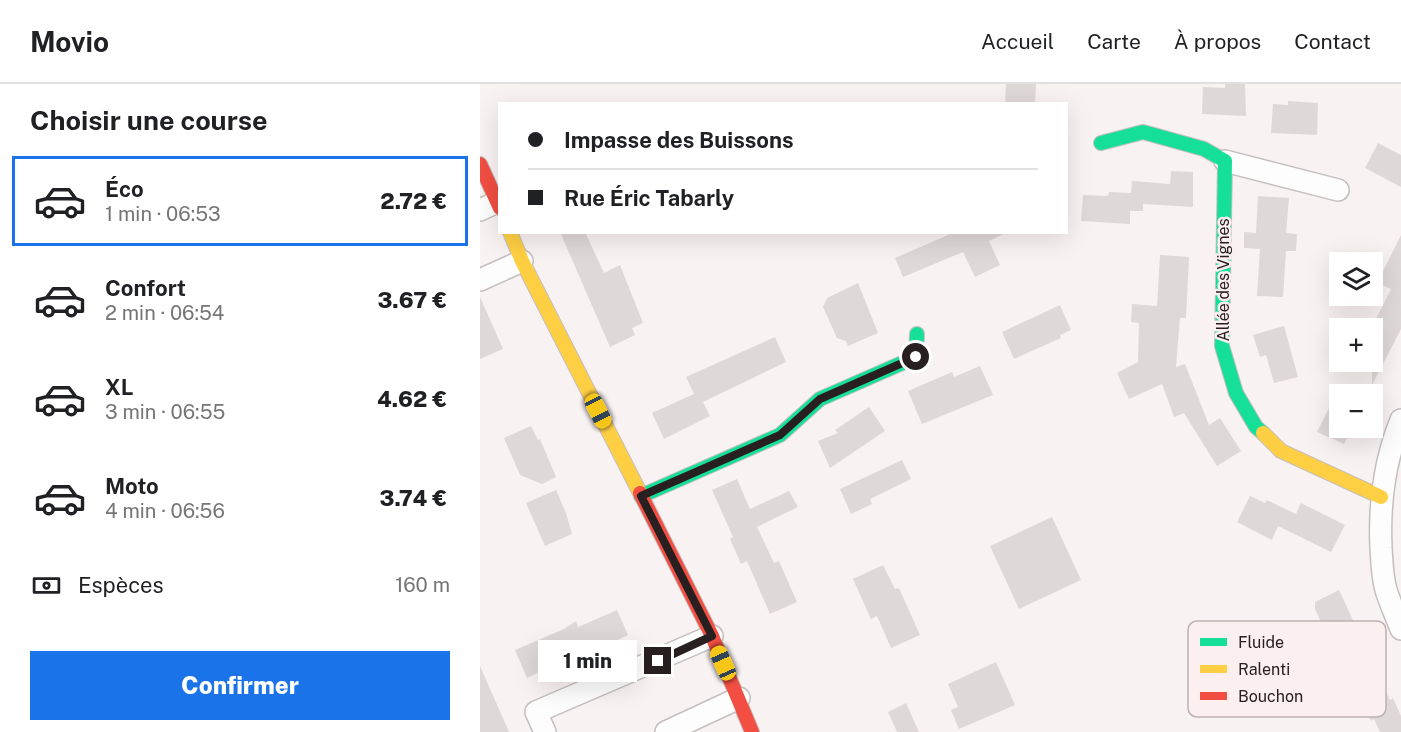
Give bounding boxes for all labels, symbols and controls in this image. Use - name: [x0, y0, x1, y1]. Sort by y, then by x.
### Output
- text: Movio: [30, 25, 109, 58]
- text: Accueil: [981, 29, 1054, 54]
- text: Carte: [1087, 29, 1141, 54]
- text: À propos: [1174, 29, 1261, 54]
- text: Contact: [1294, 29, 1371, 54]
- text: Choisir une course: [30, 104, 268, 136]
- text: Impasse des Buissons: [564, 127, 794, 153]
- icon: car: [33, 174, 87, 228]
- text: Éco: [105, 176, 144, 202]
- text: Rue Éric Tabarly: [564, 185, 734, 211]
- text: 2.72 €: [380, 188, 447, 214]
- text: 1 min · 06:53: [105, 202, 221, 226]
- street label: Allée des Vignes: [1214, 218, 1233, 342]
- map controls: [1329, 252, 1383, 438]
- button: layers: [1329, 252, 1383, 306]
- icon: car: [33, 273, 87, 327]
- text: Confort: [105, 275, 186, 301]
- text: 3.67 €: [377, 287, 447, 313]
- text: 2 min · 06:54: [105, 301, 224, 325]
- button: +: [1329, 318, 1383, 372]
- route start: [902, 343, 929, 370]
- icon: car: [33, 372, 87, 426]
- text: XL: [105, 374, 133, 400]
- button: −: [1329, 384, 1383, 438]
- text: 4.62 €: [377, 386, 447, 412]
- car: [582, 391, 614, 431]
- text: 3 min · 06:55: [105, 400, 225, 424]
- icon: car: [33, 471, 87, 525]
- text: Moto: [105, 473, 159, 499]
- text: 3.74 €: [379, 485, 447, 511]
- text: 4 min · 06:56: [105, 499, 225, 523]
- icon: cash: [30, 569, 63, 602]
- text: Espèces: [78, 572, 164, 598]
- text: 160 m: [395, 573, 450, 597]
- legend: [1188, 621, 1386, 717]
- text: Fluide: [1238, 633, 1284, 652]
- callout: 1 min: [538, 640, 637, 682]
- car: [707, 643, 739, 683]
- route end: [644, 647, 671, 674]
- text: 1 min: [563, 649, 612, 673]
- button: Confirmer: [30, 651, 450, 720]
- text: Ralenti: [1238, 660, 1290, 679]
- text: Bouchon: [1238, 687, 1303, 706]

